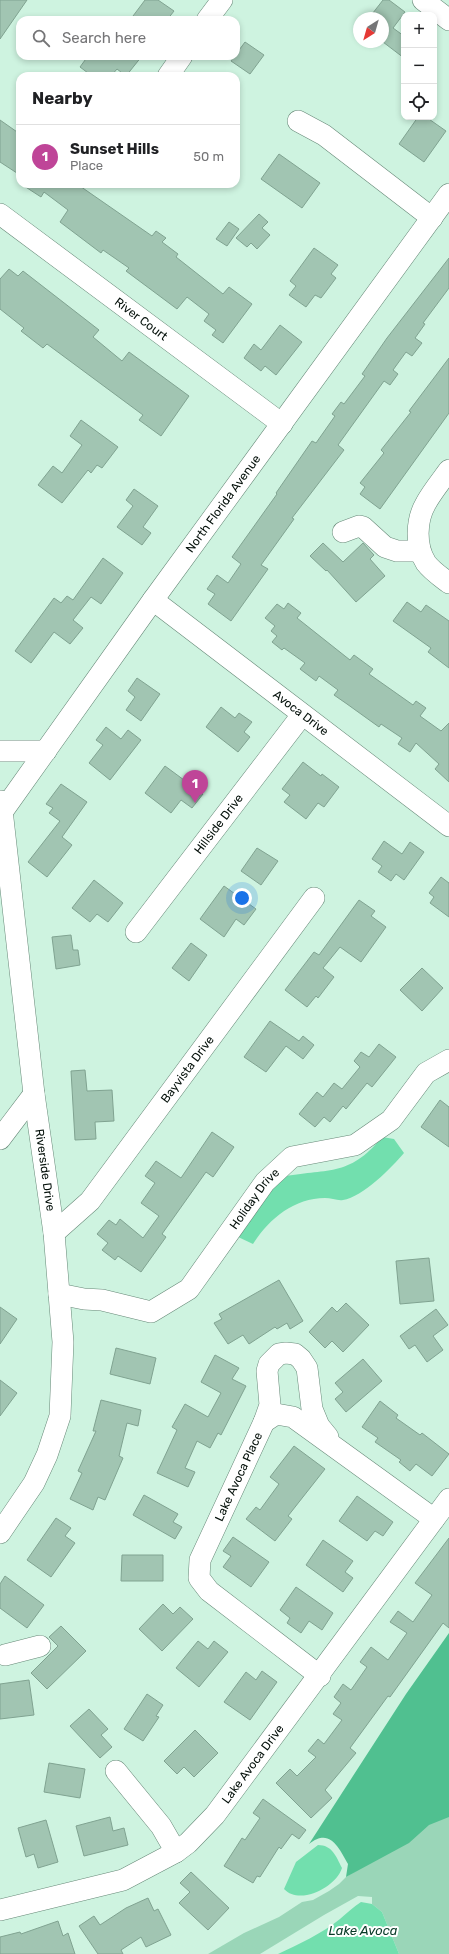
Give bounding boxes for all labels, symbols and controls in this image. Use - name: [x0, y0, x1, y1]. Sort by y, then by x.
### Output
- north arrow: [353, 12, 389, 48]
- map controls: [401, 12, 437, 120]
- button: +: [401, 12, 437, 48]
- search box: [16, 16, 240, 60]
- icon: search: [30, 27, 52, 49]
- text: Search here: [62, 29, 146, 47]
- button: −: [401, 48, 437, 84]
- button: locate: [401, 84, 437, 120]
- text: Nearby: [32, 88, 93, 108]
- text: Sunset Hills: [70, 140, 159, 158]
- text: 1: [42, 149, 48, 164]
- text: 50 m: [193, 149, 224, 164]
- text: Place: [70, 158, 103, 173]
- street label: River Court: [112, 295, 171, 344]
- street label: North Florida Avenue: [183, 452, 264, 555]
- street label: Avoca Drive: [270, 687, 332, 739]
- pin: 1: [182, 770, 208, 803]
- street label: Hillside Drive: [191, 791, 246, 857]
- your location: [232, 888, 252, 908]
- street label: Bayvista Drive: [158, 1033, 217, 1106]
- street label: Riverside Drive: [32, 1128, 58, 1212]
- street label: Holiday Drive: [227, 1165, 282, 1232]
- street label: Lake Avoca Place: [212, 1430, 265, 1523]
- street label: Lake Avoca Drive: [219, 1721, 287, 1806]
- water label: Lake Avoca: [329, 1923, 398, 1938]

